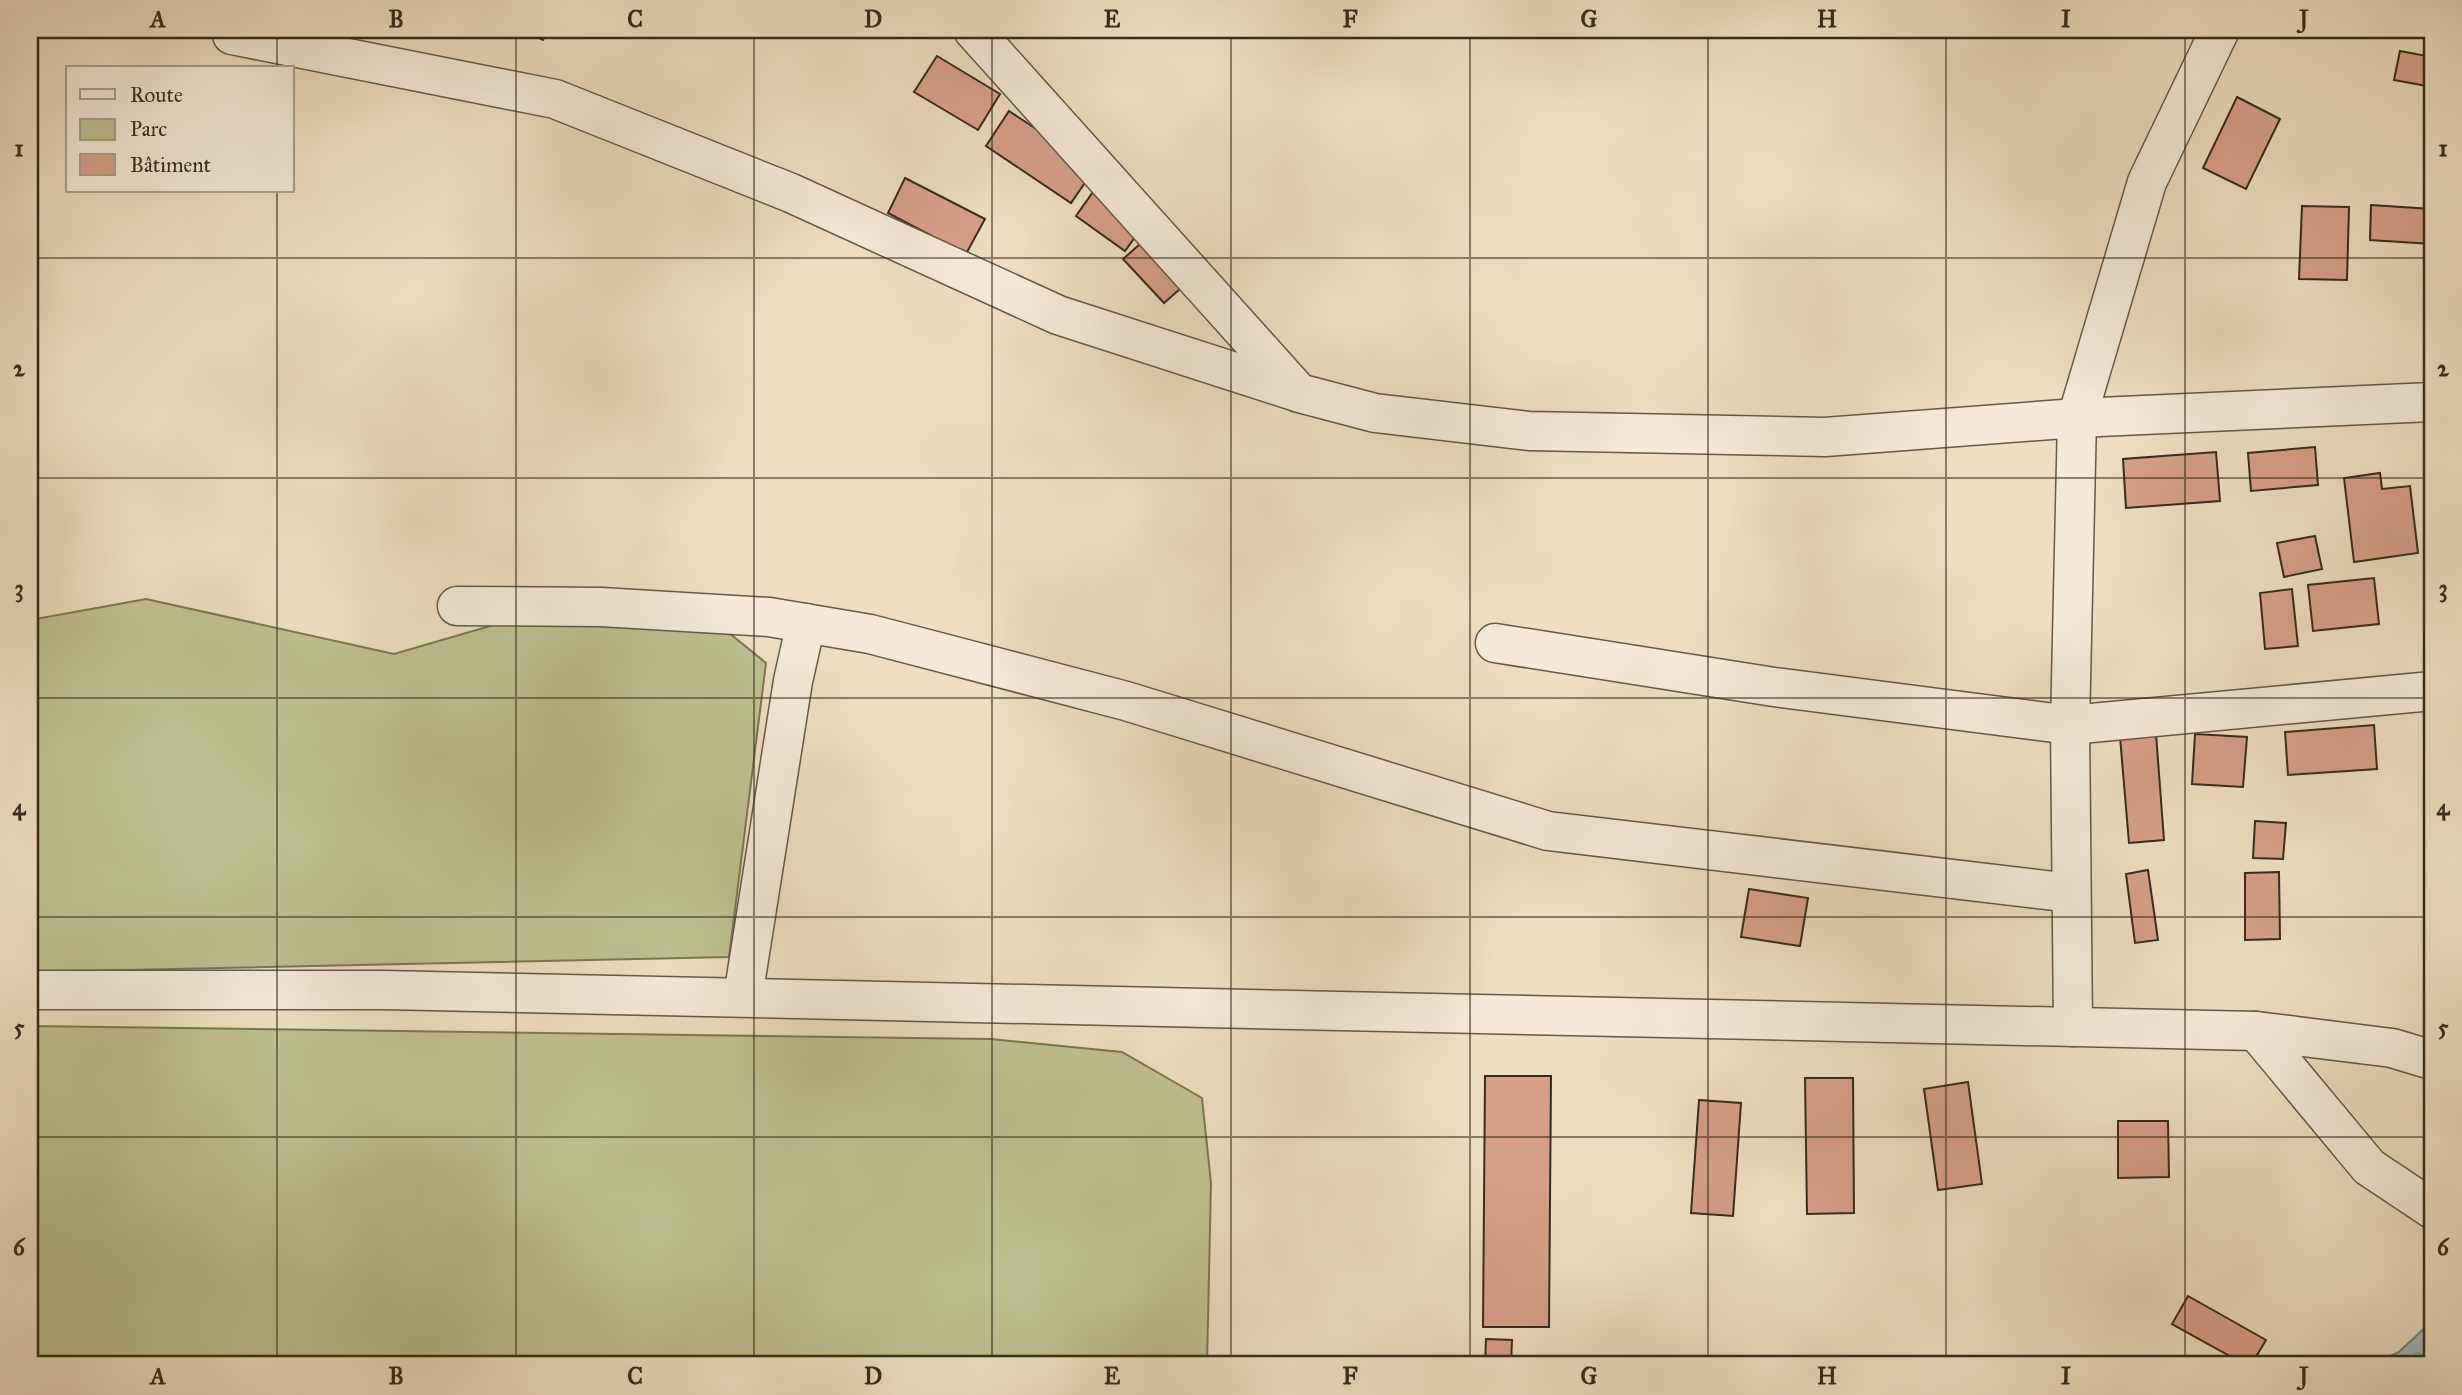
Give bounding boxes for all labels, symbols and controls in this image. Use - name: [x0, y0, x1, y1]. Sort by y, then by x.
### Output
- text: A: [148, 5, 166, 33]
- text: B: [388, 5, 404, 33]
- text: C: [627, 5, 643, 33]
- text: D: [864, 5, 882, 33]
- text: E: [1104, 5, 1121, 33]
- text: F: [1342, 5, 1358, 33]
- text: G: [1581, 5, 1598, 33]
- text: H: [1817, 5, 1837, 33]
- text: I: [2061, 5, 2071, 33]
- text: J: [2296, 5, 2309, 34]
- legend: [66, 66, 294, 192]
- text: Route: [130, 82, 183, 108]
- text: Parc: [130, 116, 167, 142]
- text: 1: [14, 134, 24, 162]
- text: 1: [2438, 134, 2448, 162]
- text: Bâtiment: [130, 152, 212, 178]
- text: 2: [13, 354, 25, 382]
- text: 2: [2437, 354, 2449, 382]
- text: 3: [14, 574, 24, 603]
- text: 3: [2438, 574, 2448, 603]
- text: 4: [13, 793, 27, 821]
- text: 4: [2437, 793, 2451, 821]
- text: 5: [14, 1013, 25, 1041]
- text: 5: [2438, 1013, 2449, 1041]
- text: 6: [13, 1233, 26, 1261]
- text: 6: [2437, 1233, 2450, 1261]
- text: A: [148, 1362, 166, 1390]
- text: B: [388, 1362, 404, 1390]
- text: C: [627, 1362, 643, 1390]
- text: D: [864, 1362, 882, 1390]
- text: E: [1104, 1362, 1121, 1390]
- text: F: [1342, 1362, 1358, 1390]
- text: G: [1581, 1362, 1598, 1390]
- text: H: [1817, 1362, 1837, 1390]
- text: I: [2061, 1362, 2071, 1390]
- text: J: [2296, 1362, 2309, 1391]

